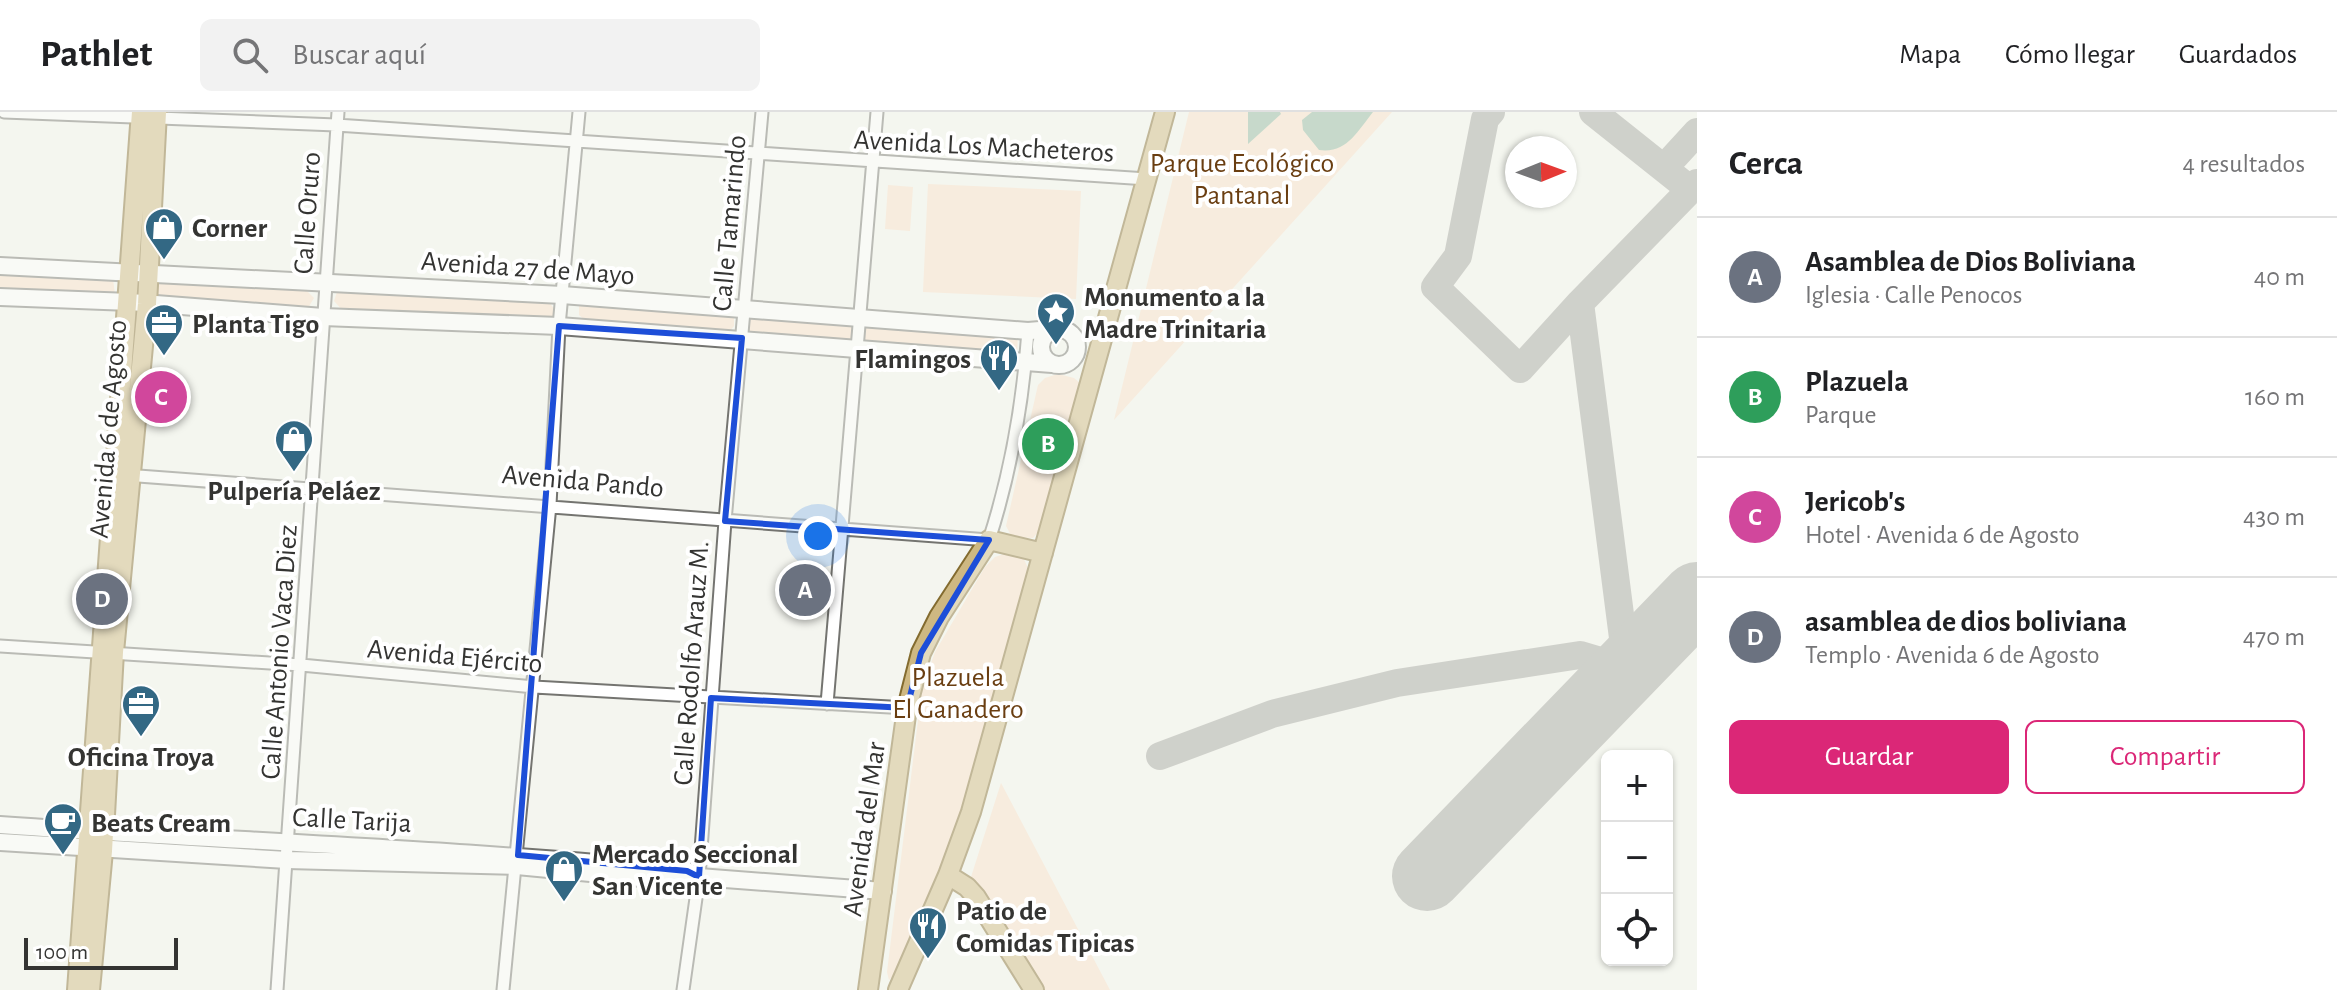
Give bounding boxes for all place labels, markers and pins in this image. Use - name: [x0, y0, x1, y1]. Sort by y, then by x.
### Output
- shop icon: Corner: [143, 206, 185, 261]
- place label: Corner: [192, 215, 267, 243]
- place label: Monumento a la Madre Trinitaria: [1084, 284, 1266, 344]
- place icon: Monumento a la Madre Trinitaria: [1035, 291, 1077, 346]
- office icon: Planta Tigo: [143, 302, 185, 357]
- place label: Planta Tigo: [192, 311, 319, 339]
- restaurant icon: Flamingos: [978, 337, 1020, 392]
- place label: Flamingos: [854, 346, 971, 374]
- pin: C: [135, 367, 187, 427]
- pin: B: [1022, 414, 1074, 474]
- shop icon: Pulpería Peláez: [273, 418, 315, 473]
- place label: Pulpería Peláez: [207, 478, 381, 506]
- pin: A: [779, 560, 831, 620]
- pin: D: [76, 569, 128, 629]
- office icon: Oficina Troya: [120, 683, 162, 738]
- place label: Oficina Troya: [68, 744, 214, 772]
- cafe icon: Beats Cream: [42, 801, 84, 856]
- place label: Beats Cream: [91, 810, 231, 838]
- place label: Mercado Seccional San Vicente: [592, 841, 798, 901]
- shop icon: Mercado Seccional San Vicente: [543, 848, 585, 903]
- place label: Patio de Comidas Tipicas: [956, 898, 1135, 958]
- restaurant icon: Patio de Comidas Tipicas: [907, 905, 949, 960]

